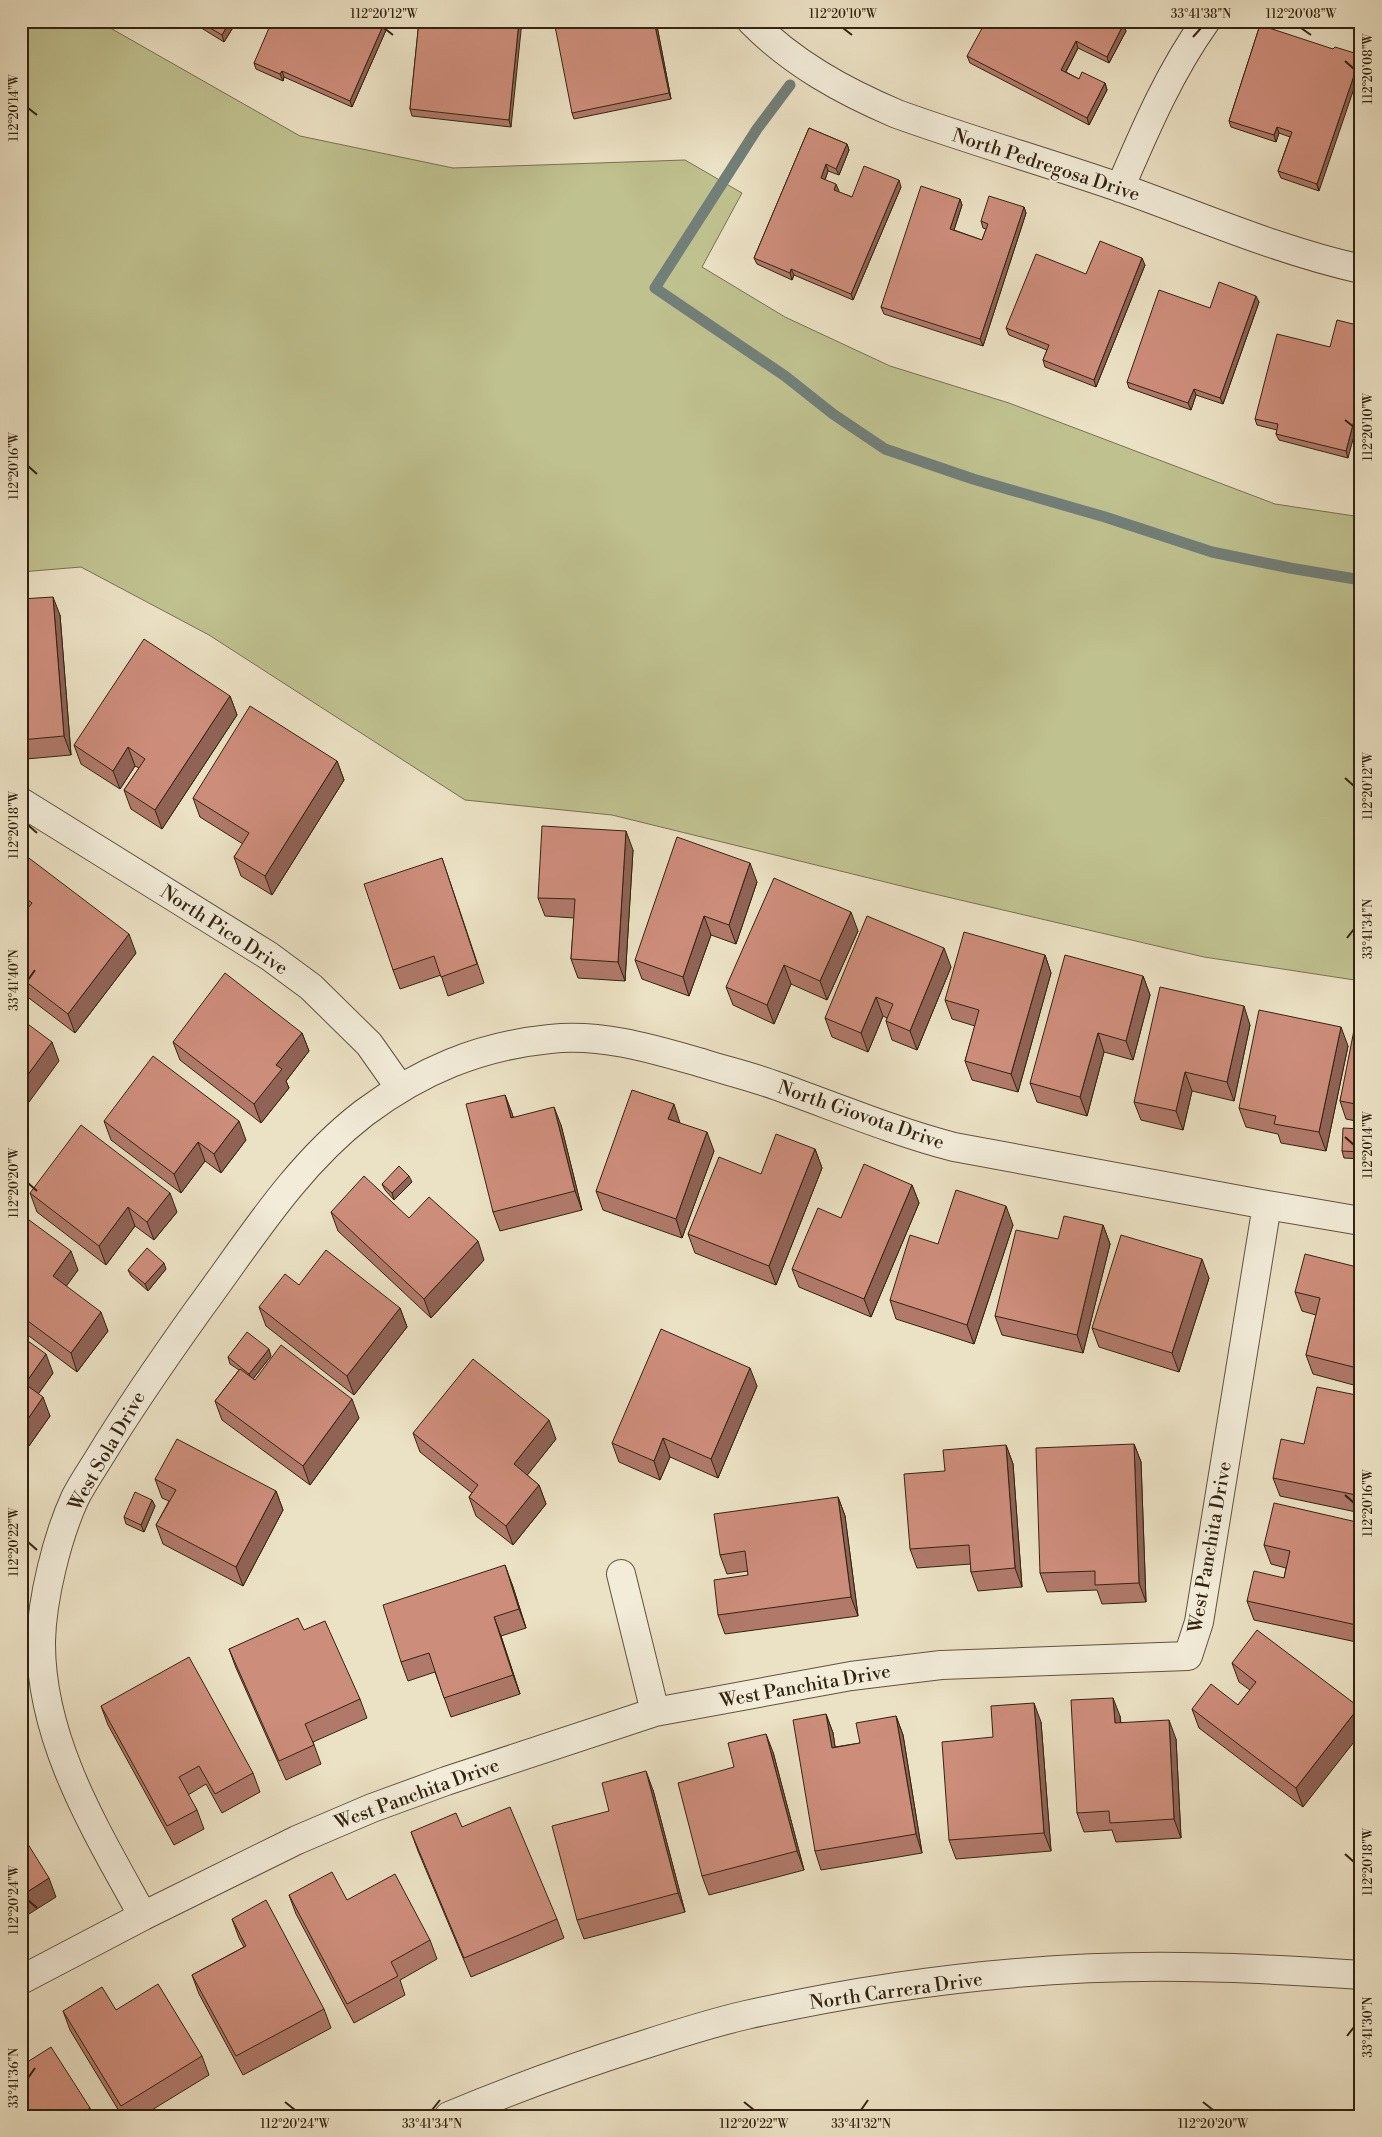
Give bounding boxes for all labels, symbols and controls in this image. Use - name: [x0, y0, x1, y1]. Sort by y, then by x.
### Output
- text: 112°20'12"W: [350, 7, 419, 22]
- text: 112°20'10"W: [809, 7, 878, 22]
- text: 33°41'38"N: [1171, 7, 1231, 22]
- text: 112°20'08"W: [1266, 7, 1337, 22]
- text: 112°20'08"W: [1361, 33, 1376, 104]
- text: 112°20'14"W: [7, 73, 22, 142]
- street label: North Pedregosa Drive: [949, 123, 1143, 207]
- text: 112°20'10"W: [1361, 392, 1376, 461]
- text: 112°20'16"W: [7, 431, 22, 500]
- text: 112°20'12"W: [1361, 751, 1376, 820]
- text: 112°20'18"W: [7, 790, 22, 859]
- street label: North Pico Drive: [156, 880, 292, 980]
- text: 33°41'34"N: [1361, 899, 1376, 959]
- text: 33°41'40"N: [7, 949, 22, 1011]
- street label: North Giovota Drive: [775, 1075, 947, 1155]
- text: 112°20'14"W: [1361, 1110, 1376, 1179]
- text: 112°20'20"W: [7, 1147, 22, 1218]
- street label: West Sola Drive: [63, 1387, 151, 1516]
- street label: West Panchita Drive: [1183, 1460, 1237, 1635]
- text: 112°20'16"W: [1361, 1468, 1376, 1537]
- text: 112°20'22"W: [7, 1506, 22, 1576]
- street label: West Panchita Drive: [717, 1659, 892, 1713]
- street label: West Panchita Drive: [330, 1753, 503, 1835]
- text: 112°20'18"W: [1361, 1827, 1376, 1896]
- text: 112°20'24"W: [7, 1864, 22, 1935]
- street label: North Carrera Drive: [808, 1967, 984, 2015]
- text: 33°41'30"N: [1361, 1997, 1376, 2057]
- text: 33°41'36"N: [7, 2048, 22, 2108]
- text: 112°20'24"W: [260, 2117, 331, 2132]
- text: 33°41'34"N: [402, 2117, 462, 2132]
- text: 112°20'22"W: [720, 2117, 790, 2132]
- text: 33°41'32"N: [831, 2117, 891, 2132]
- text: 112°20'20"W: [1178, 2117, 1249, 2132]

